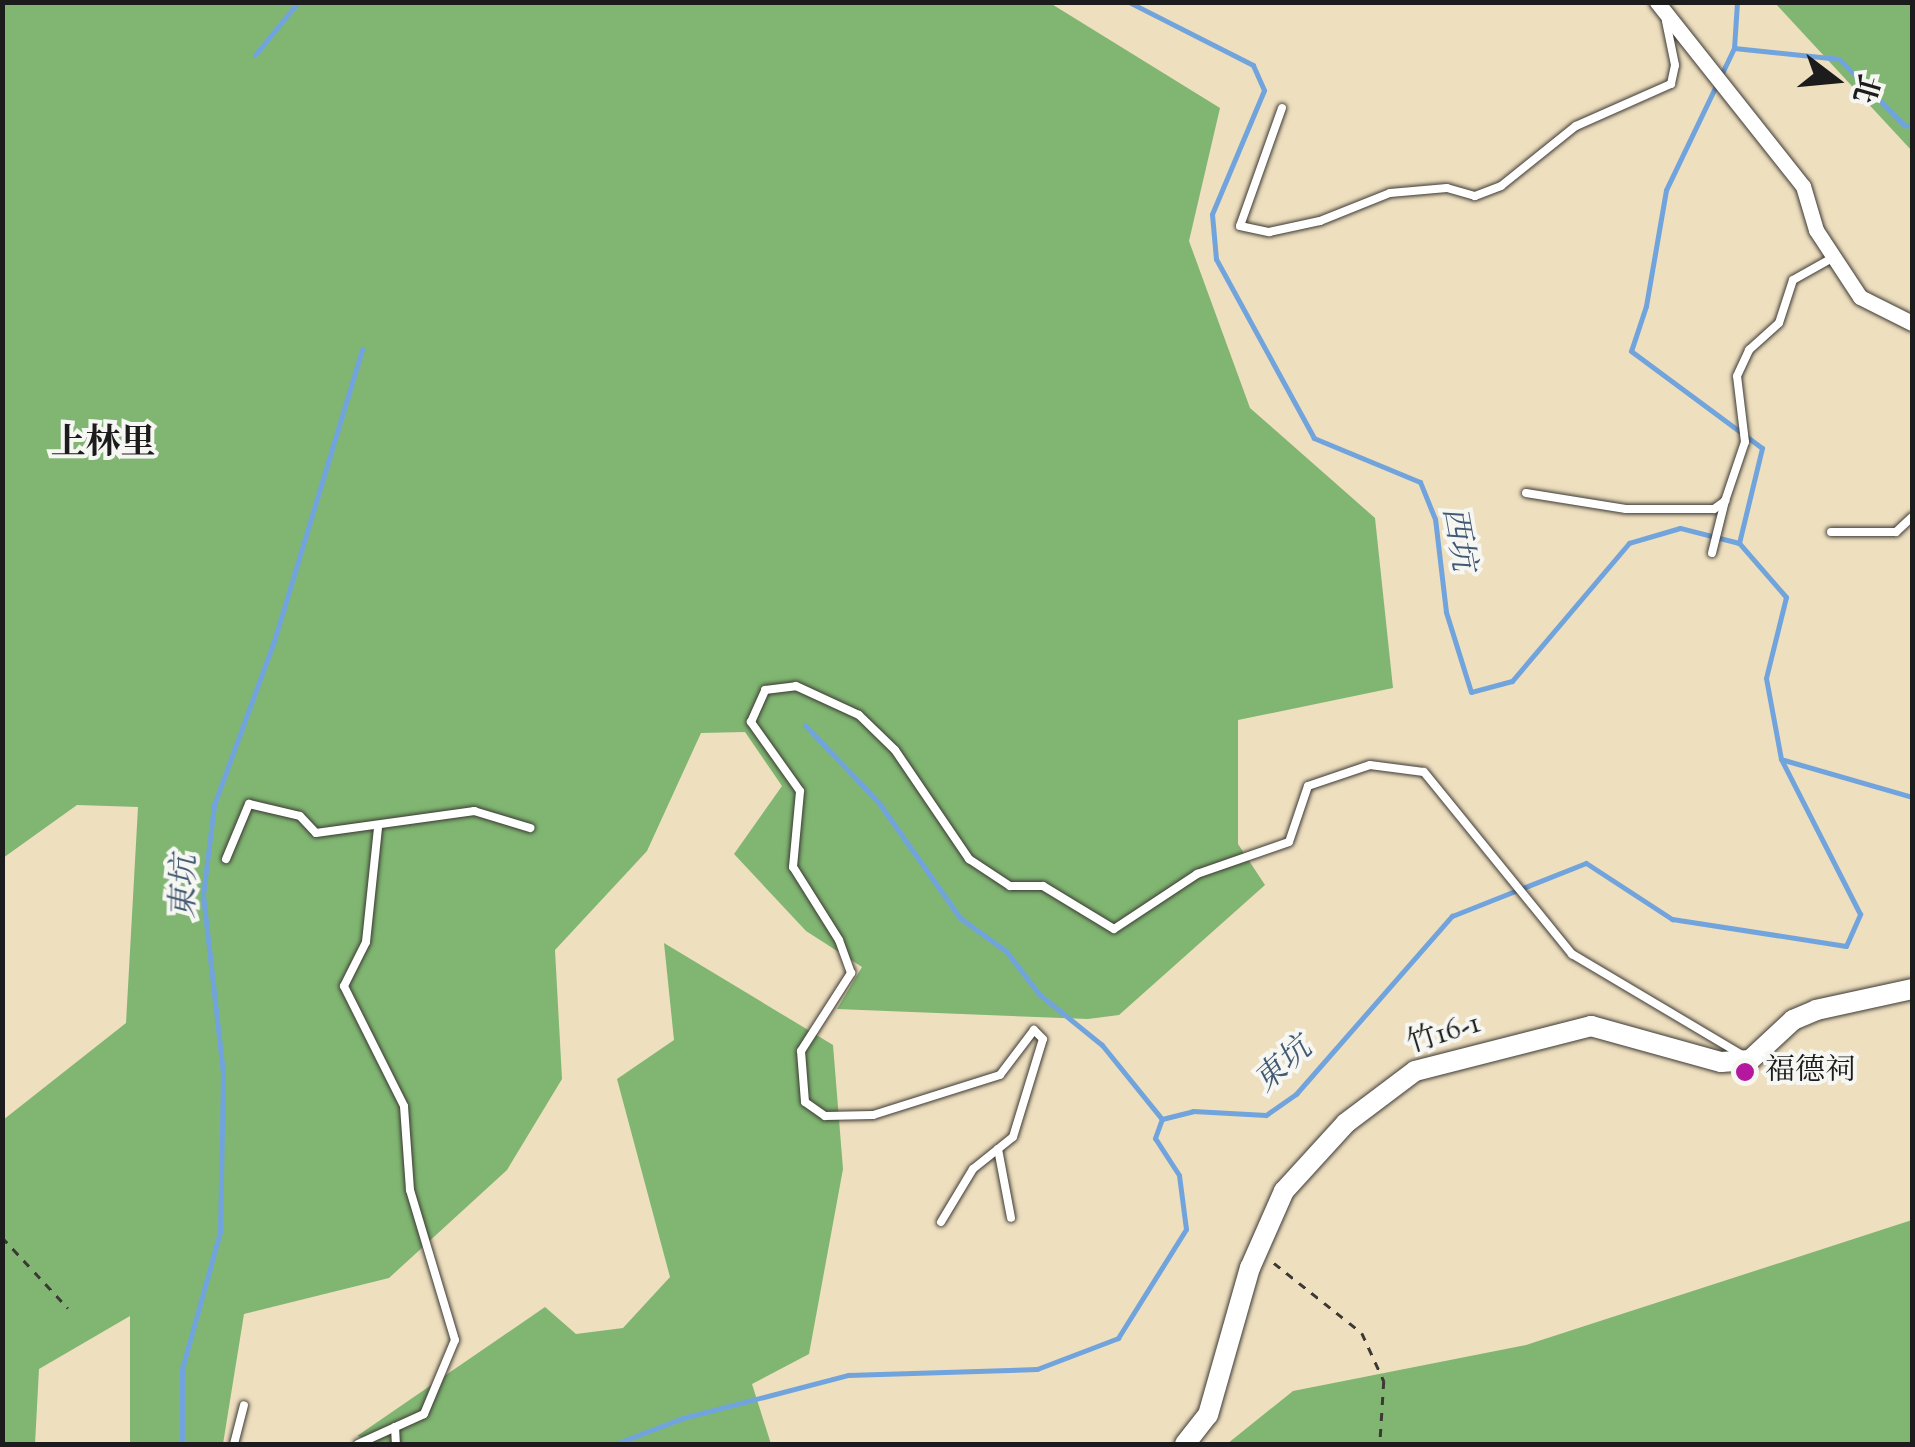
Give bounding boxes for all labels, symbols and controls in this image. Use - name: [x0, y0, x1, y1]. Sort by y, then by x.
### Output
- north arrow: [1785, 30, 1885, 130]
- text: 北: [1841, 69, 1887, 107]
- district label: 上林里: [51, 424, 155, 466]
- water label: 西坑: [1433, 504, 1481, 574]
- water label: 東坑: [166, 855, 206, 919]
- street label: 竹16-1: [1403, 1007, 1485, 1063]
- water label: 東坑: [1247, 1030, 1321, 1102]
- place label: 福德祠: [1765, 1054, 1855, 1090]
- marker: 福德祠: [1734, 1061, 1756, 1083]

